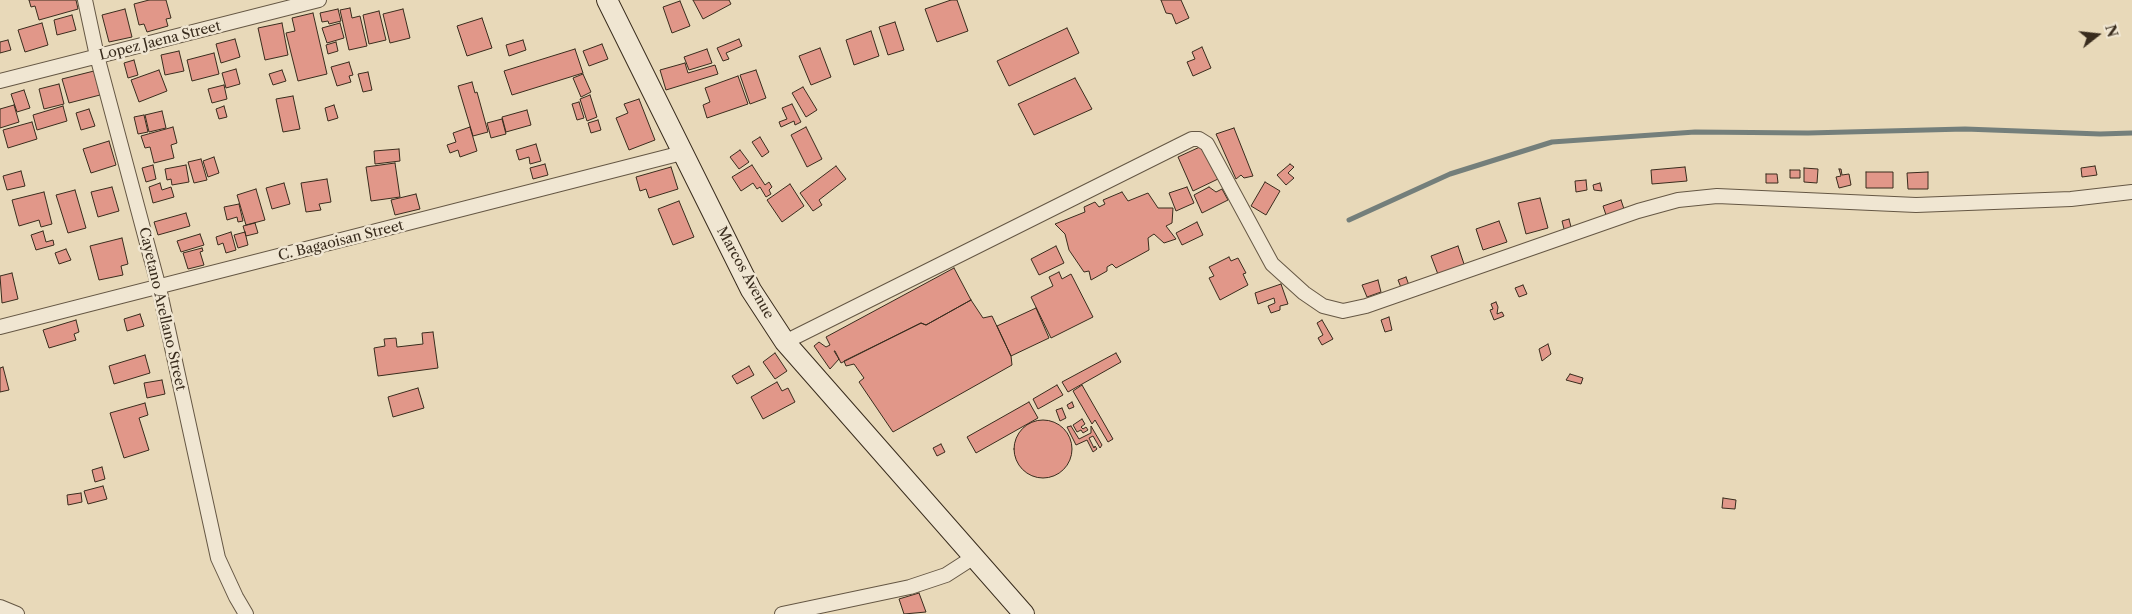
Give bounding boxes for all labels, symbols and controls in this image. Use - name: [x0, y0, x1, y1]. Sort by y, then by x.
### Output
- north arrow: [2072, 10, 2122, 60]
- street label: Lopez Jaena Street: [97, 18, 223, 64]
- text: N: [2101, 23, 2122, 39]
- street label: C. Bagaoisan Street: [277, 217, 405, 265]
- street label: Marcos Avenue: [713, 224, 777, 322]
- street label: Cayetano Arellano Street: [135, 226, 189, 392]

